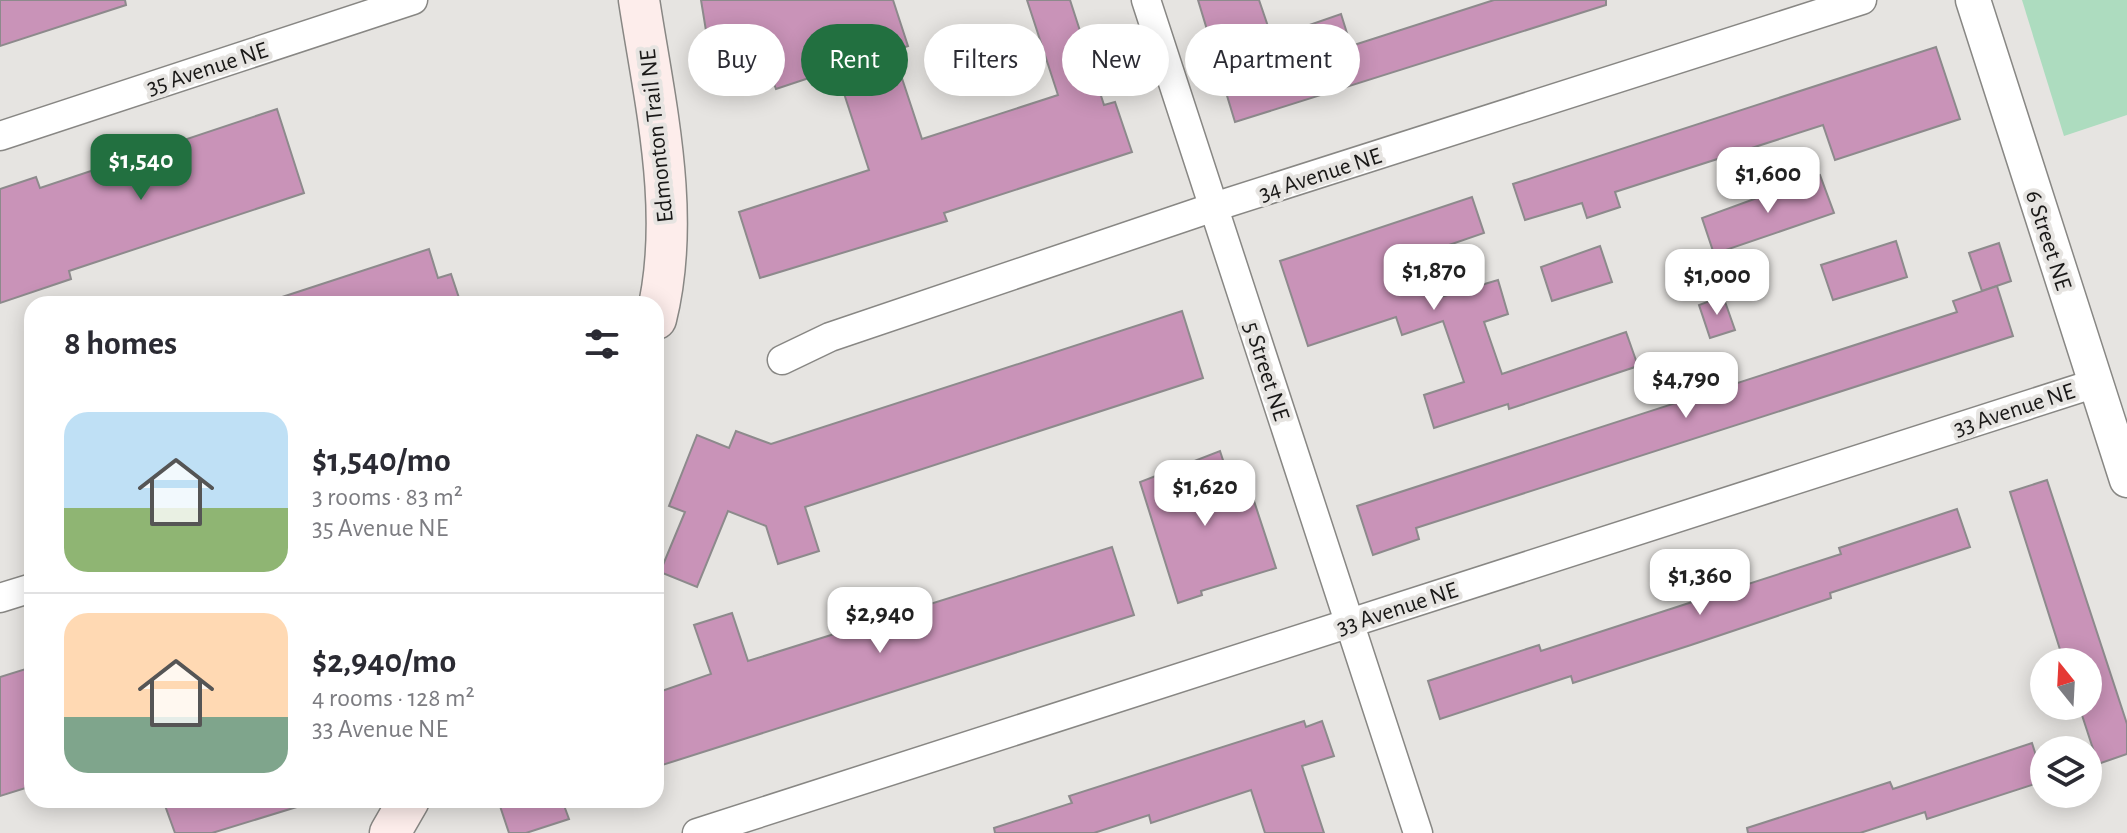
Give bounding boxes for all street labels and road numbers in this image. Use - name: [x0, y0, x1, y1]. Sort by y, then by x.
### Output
- street label: 35 Avenue NE: [144, 38, 271, 100]
- street label: Edmonton Trail NE: [636, 48, 678, 224]
- street label: 34 Avenue NE: [1256, 144, 1385, 206]
- street label: 6 Street NE: [2021, 187, 2076, 294]
- street label: 5 Street NE: [1239, 319, 1293, 424]
- street label: 33 Avenue NE: [1951, 379, 2078, 441]
- street label: 33 Avenue NE: [1334, 578, 1461, 640]

